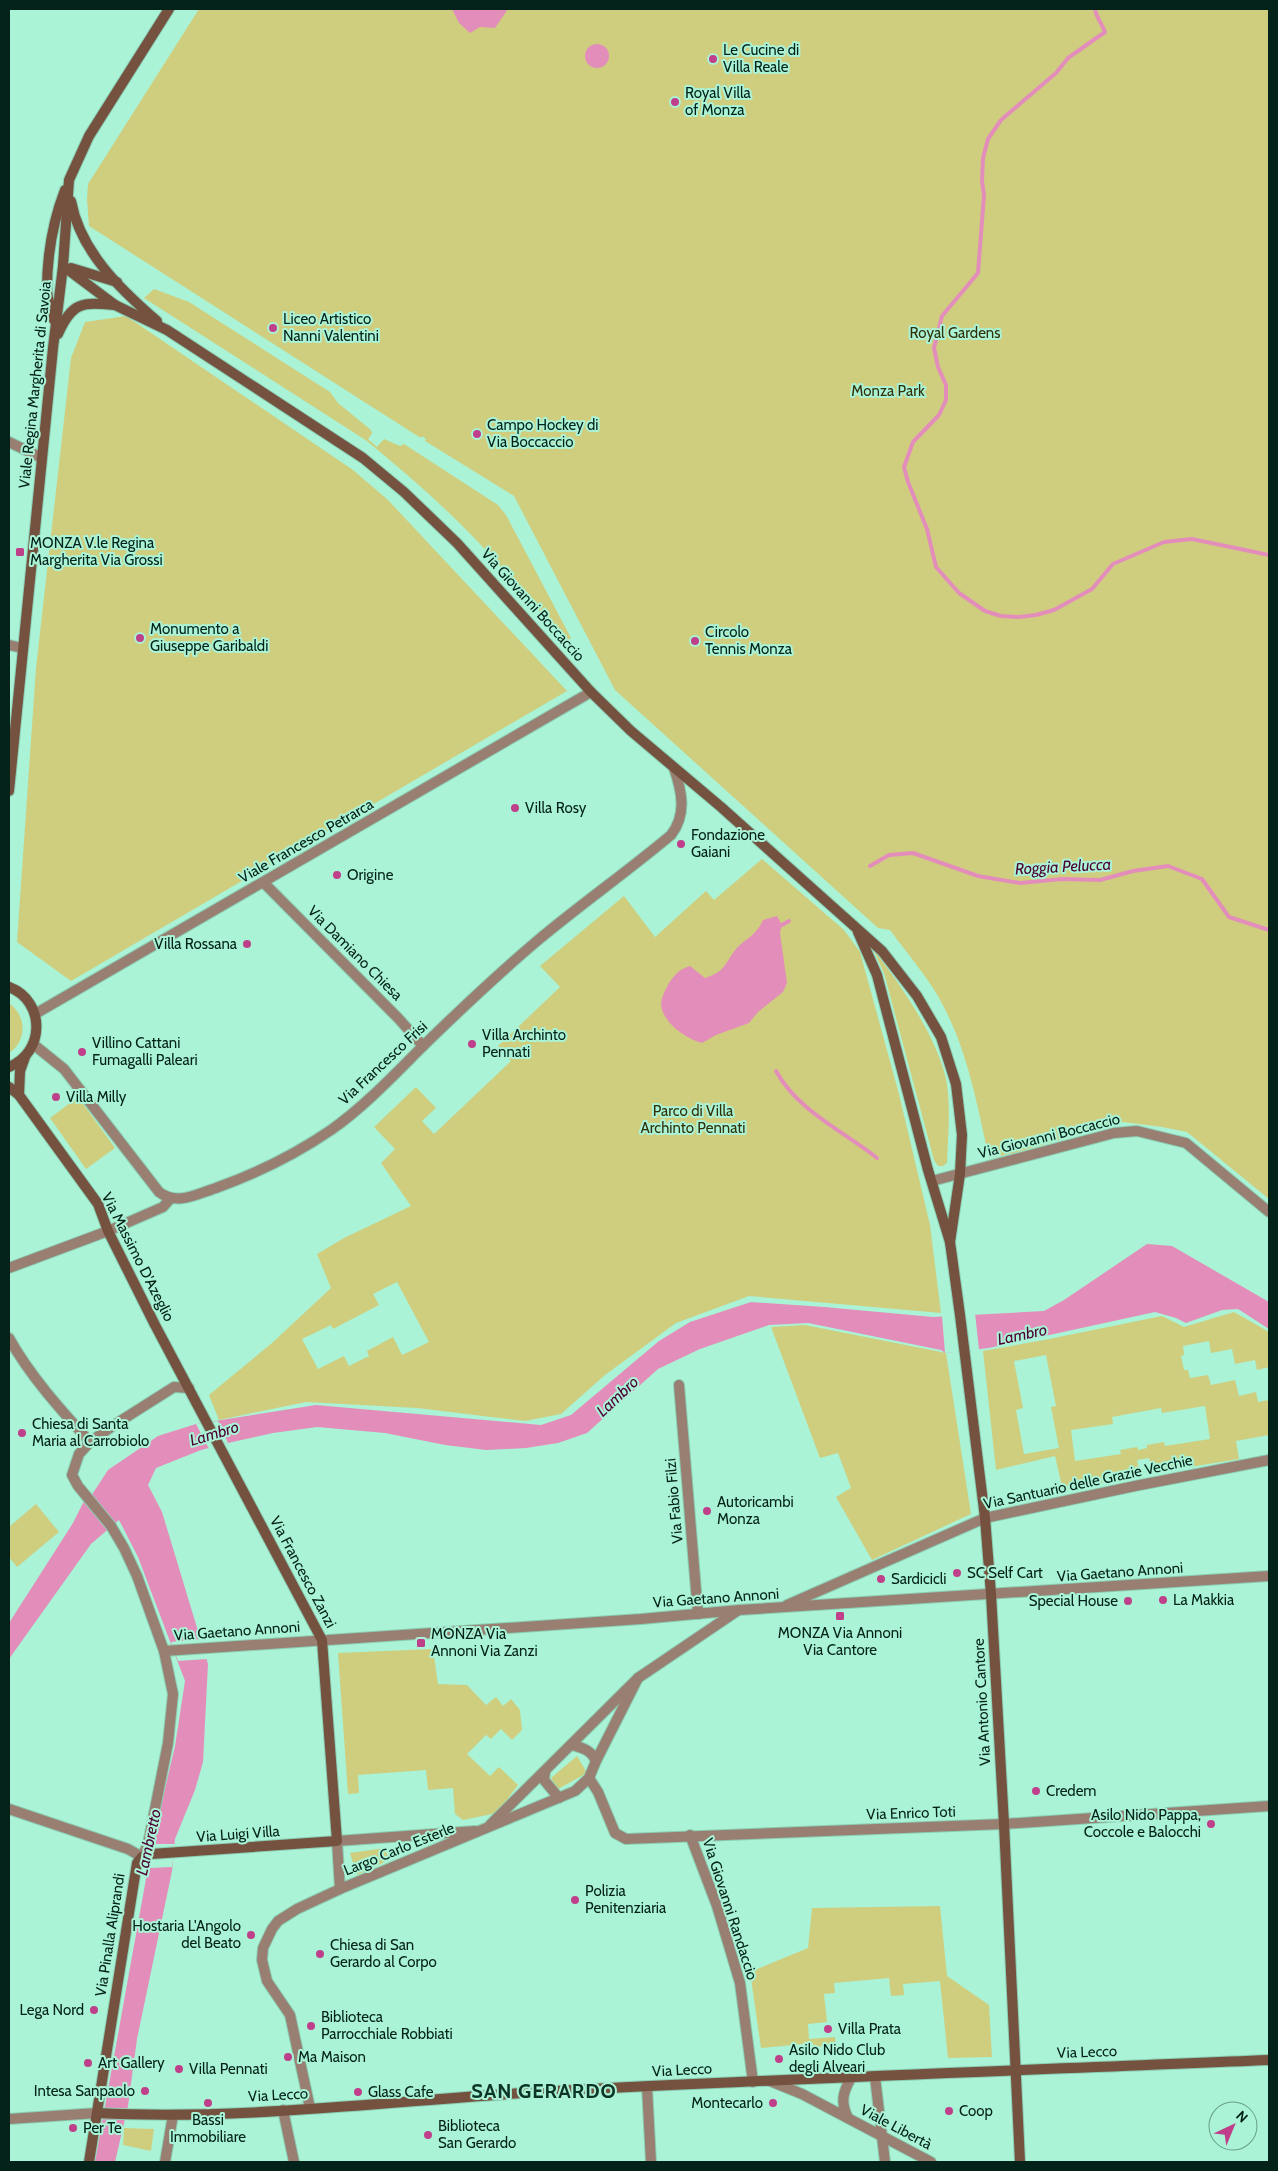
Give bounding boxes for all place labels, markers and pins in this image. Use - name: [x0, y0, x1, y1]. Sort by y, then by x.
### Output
- place label: Le Cucine di Villa Reale: [723, 41, 799, 76]
- marker: Le Cucine di Villa Reale: [707, 53, 719, 65]
- place label: Royal Villa of Monza: [685, 84, 752, 119]
- marker: Royal Villa of Monza: [669, 96, 681, 108]
- place label: Liceo Artistico Nanni Valentini: [283, 310, 379, 345]
- marker: Liceo Artistico Nanni Valentini: [267, 322, 279, 334]
- place label: Campo Hockey di Via Boccaccio: [487, 416, 598, 451]
- marker: Campo Hockey di Via Boccaccio: [471, 428, 483, 440]
- place label: MONZA V.le Regina Margherita Via Grossi: [30, 534, 163, 569]
- marker: MONZA V.le Regina Margherita Via Grossi: [14, 546, 26, 558]
- place label: Monumento a Giuseppe Garibaldi: [150, 620, 268, 655]
- place label: Circolo Tennis Monza: [705, 623, 793, 658]
- marker: Monumento a Giuseppe Garibaldi: [134, 632, 146, 644]
- marker: Circolo Tennis Monza: [689, 635, 701, 647]
- place label: Villa Rosy: [525, 799, 587, 817]
- marker: Villa Rosy: [509, 802, 521, 814]
- place label: Fondazione Gaiani: [691, 826, 765, 861]
- marker: Fondazione Gaiani: [675, 838, 687, 850]
- place label: Origine: [347, 866, 394, 884]
- marker: Origine: [331, 869, 343, 881]
- place label: Villa Rossana: [154, 935, 238, 953]
- marker: Villa Rossana: [241, 938, 253, 950]
- place label: Villa Archinto Pennati: [482, 1026, 566, 1061]
- place label: Villino Cattani Fumagalli Paleari: [92, 1034, 198, 1069]
- marker: Villa Archinto Pennati: [466, 1038, 478, 1050]
- marker: Villino Cattani Fumagalli Paleari: [76, 1046, 88, 1058]
- place label: Villa Milly: [66, 1088, 127, 1106]
- marker: Villa Milly: [50, 1091, 62, 1103]
- place label: Chiesa di Santa Maria al Carrobiolo: [32, 1415, 149, 1450]
- marker: Chiesa di Santa Maria al Carrobiolo: [16, 1427, 28, 1439]
- place label: Autoricambi Monza: [717, 1493, 794, 1528]
- marker: Autoricambi Monza: [701, 1505, 713, 1517]
- place label: SC Self Cart: [967, 1564, 1043, 1582]
- marker: SC Self Cart: [951, 1567, 963, 1579]
- place label: Sardicicli: [891, 1570, 947, 1588]
- marker: Sardicicli: [875, 1573, 887, 1585]
- place label: La Makkia: [1173, 1591, 1235, 1609]
- place label: Special House: [1029, 1592, 1118, 1610]
- marker: La Makkia: [1157, 1594, 1169, 1606]
- marker: Special House: [1122, 1595, 1134, 1607]
- marker: MONZA Via Annoni Via Cantore: [834, 1610, 846, 1622]
- place label: MONZA Via Annoni Via Cantore: [778, 1624, 902, 1659]
- place label: MONZA Via Annoni Via Zanzi: [431, 1625, 538, 1660]
- marker: MONZA Via Annoni Via Zanzi: [415, 1637, 427, 1649]
- place label: Credem: [1046, 1782, 1097, 1800]
- marker: Credem: [1030, 1785, 1042, 1797]
- place label: Asilo Nido Pappa, Coccole e Balocchi: [1084, 1806, 1201, 1841]
- marker: Asilo Nido Pappa, Coccole e Balocchi: [1205, 1818, 1217, 1830]
- place label: Polizia Penitenziaria: [585, 1882, 667, 1917]
- marker: Polizia Penitenziaria: [569, 1894, 581, 1906]
- place label: Hostaria L'Angolo del Beato: [132, 1917, 241, 1952]
- marker: Hostaria L'Angolo del Beato: [245, 1929, 257, 1941]
- place label: Chiesa di San Gerardo al Corpo: [330, 1936, 437, 1971]
- marker: Chiesa di San Gerardo al Corpo: [314, 1948, 326, 1960]
- place label: Lega Nord: [19, 2001, 84, 2019]
- marker: Lega Nord: [88, 2004, 100, 2016]
- place label: Biblioteca Parrocchiale Robbiati: [321, 2008, 453, 2043]
- marker: Biblioteca Parrocchiale Robbiati: [305, 2020, 317, 2032]
- place label: Villa Prata: [838, 2020, 902, 2038]
- marker: Villa Prata: [822, 2023, 834, 2035]
- place label: Asilo Nido Club degli Alveari: [789, 2041, 885, 2076]
- place label: Ma Maison: [298, 2048, 366, 2066]
- marker: Ma Maison: [282, 2051, 294, 2063]
- marker: Asilo Nido Club degli Alveari: [773, 2053, 785, 2065]
- place label: Art Gallery: [98, 2054, 165, 2072]
- marker: Art Gallery: [82, 2057, 94, 2069]
- place label: Villa Pennati: [189, 2060, 268, 2078]
- marker: Villa Pennati: [173, 2063, 185, 2075]
- place label: Intesa Sanpaolo: [34, 2082, 135, 2100]
- place label: Glass Cafe: [368, 2083, 434, 2101]
- marker: Intesa Sanpaolo: [139, 2085, 151, 2097]
- marker: Glass Cafe: [352, 2086, 364, 2098]
- place label: Montecarlo: [691, 2094, 763, 2112]
- marker: Bassi Immobiliare: [202, 2097, 214, 2109]
- marker: Montecarlo: [767, 2097, 779, 2109]
- place label: Coop: [959, 2102, 993, 2120]
- marker: Coop: [943, 2105, 955, 2117]
- place label: Bassi Immobiliare: [170, 2111, 246, 2146]
- place label: Biblioteca San Gerardo: [438, 2117, 516, 2152]
- place label: Per Te: [83, 2119, 122, 2137]
- marker: Per Te: [67, 2122, 79, 2134]
- marker: Biblioteca San Gerardo: [422, 2129, 434, 2141]

